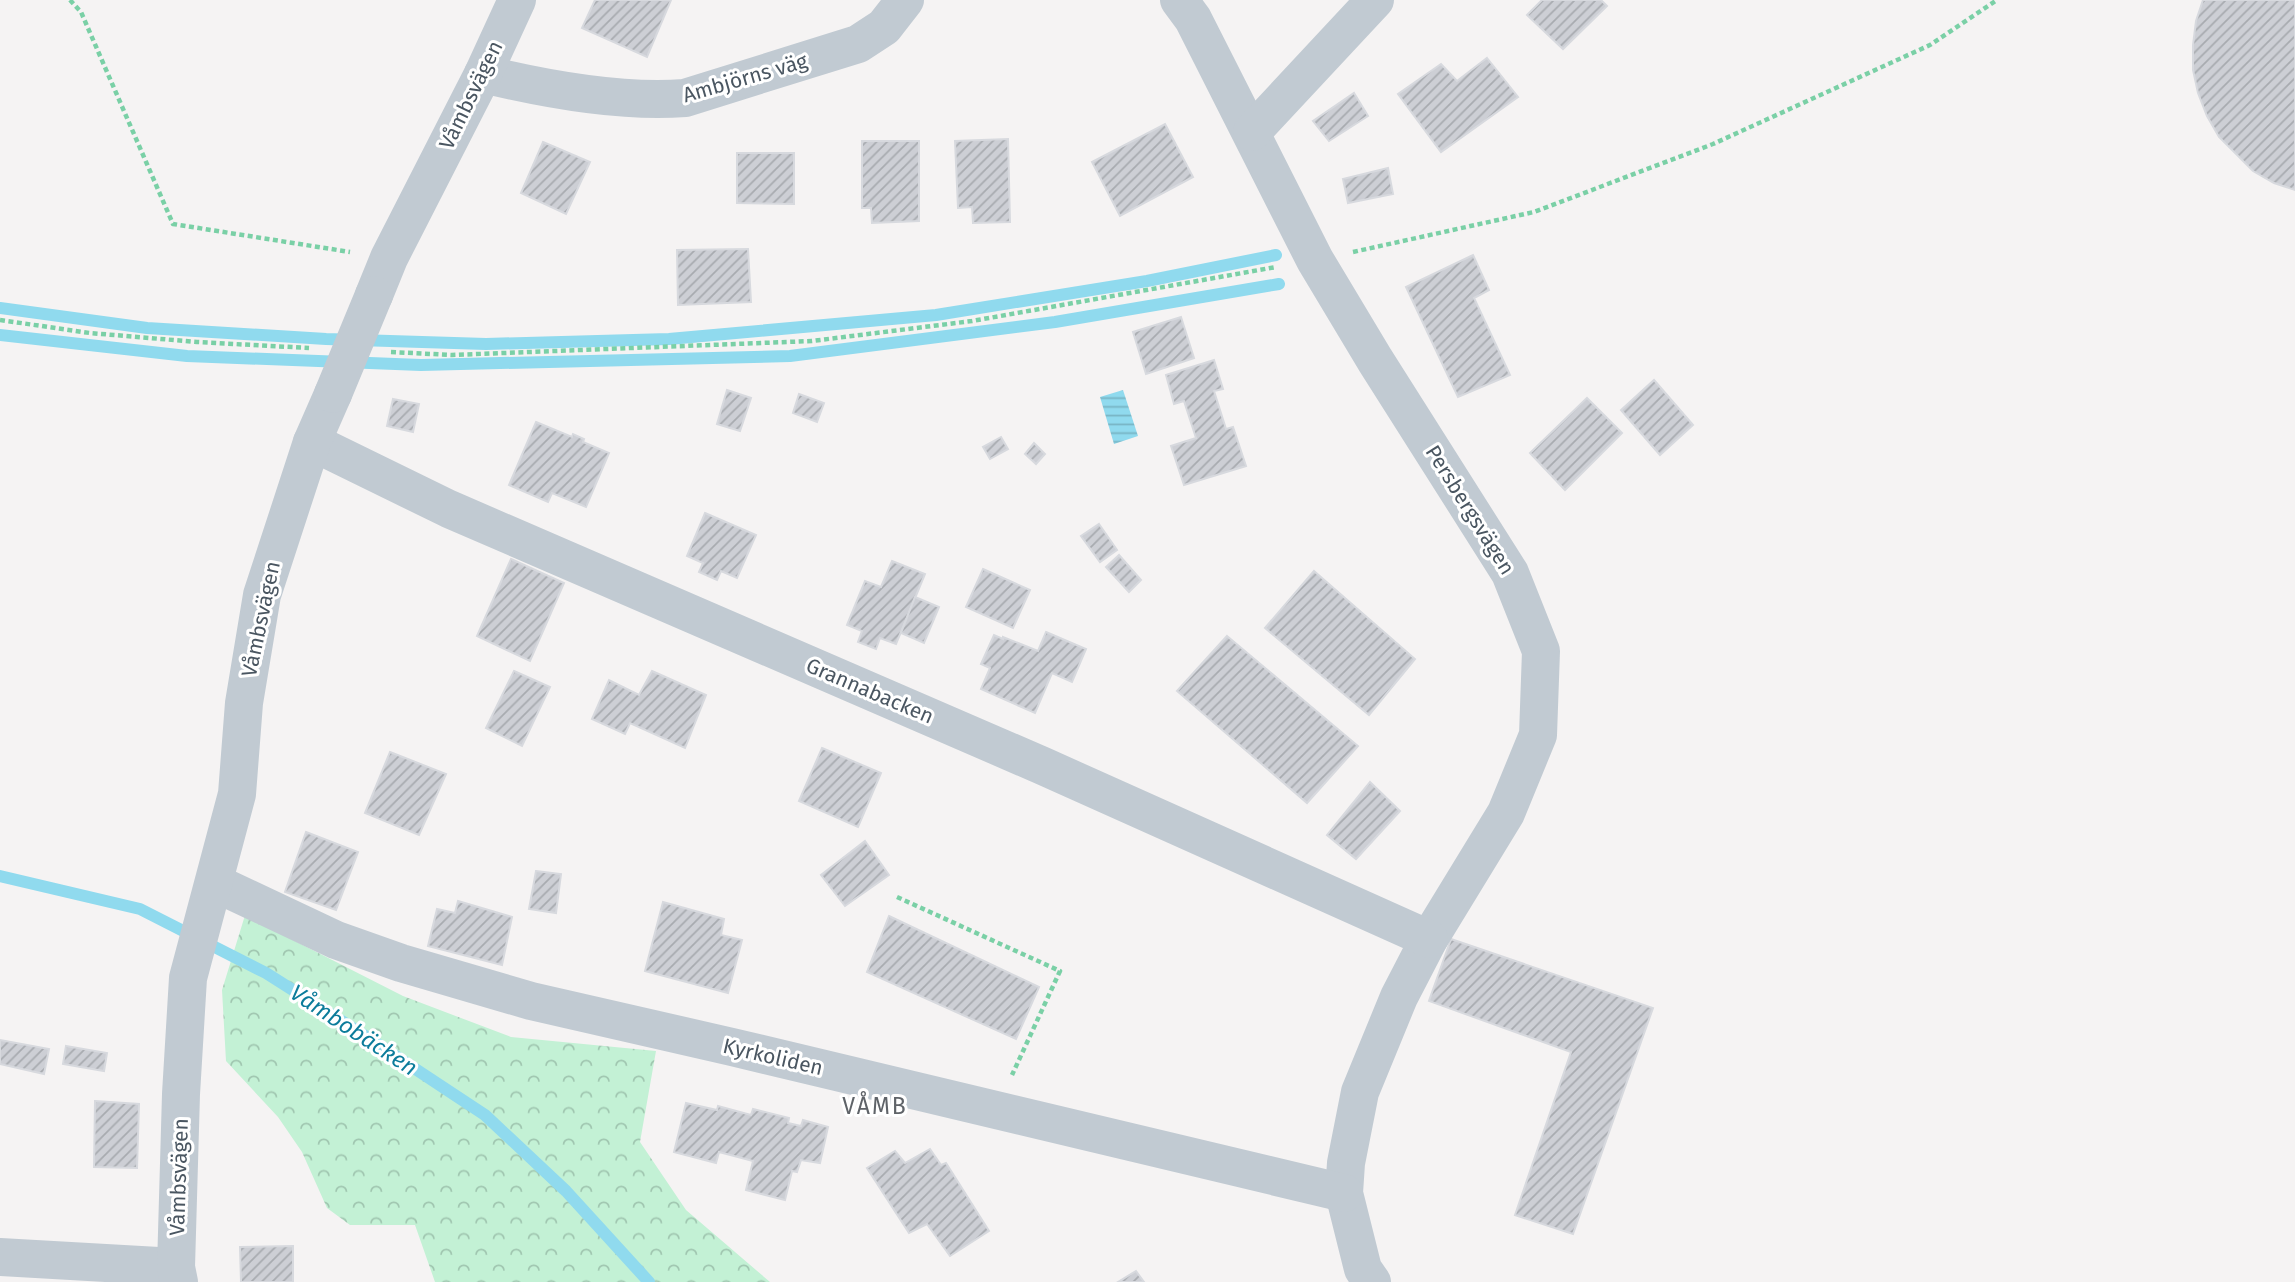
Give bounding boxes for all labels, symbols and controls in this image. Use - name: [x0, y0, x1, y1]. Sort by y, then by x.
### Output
- street label: Våmbsvägen: [434, 36, 508, 154]
- street label: Ambjörns väg: [680, 48, 810, 108]
- street label: Persbergsvägen: [1420, 440, 1520, 580]
- street label: Våmbsvägen: [236, 559, 286, 679]
- street label: Grannabacken: [802, 652, 938, 730]
- water label: Våmbobäcken: [285, 978, 423, 1082]
- street label: Kyrkoliden: [720, 1033, 826, 1081]
- district label: VÅMB: [842, 1090, 908, 1120]
- street label: Våmbsvägen: [164, 1118, 194, 1236]

